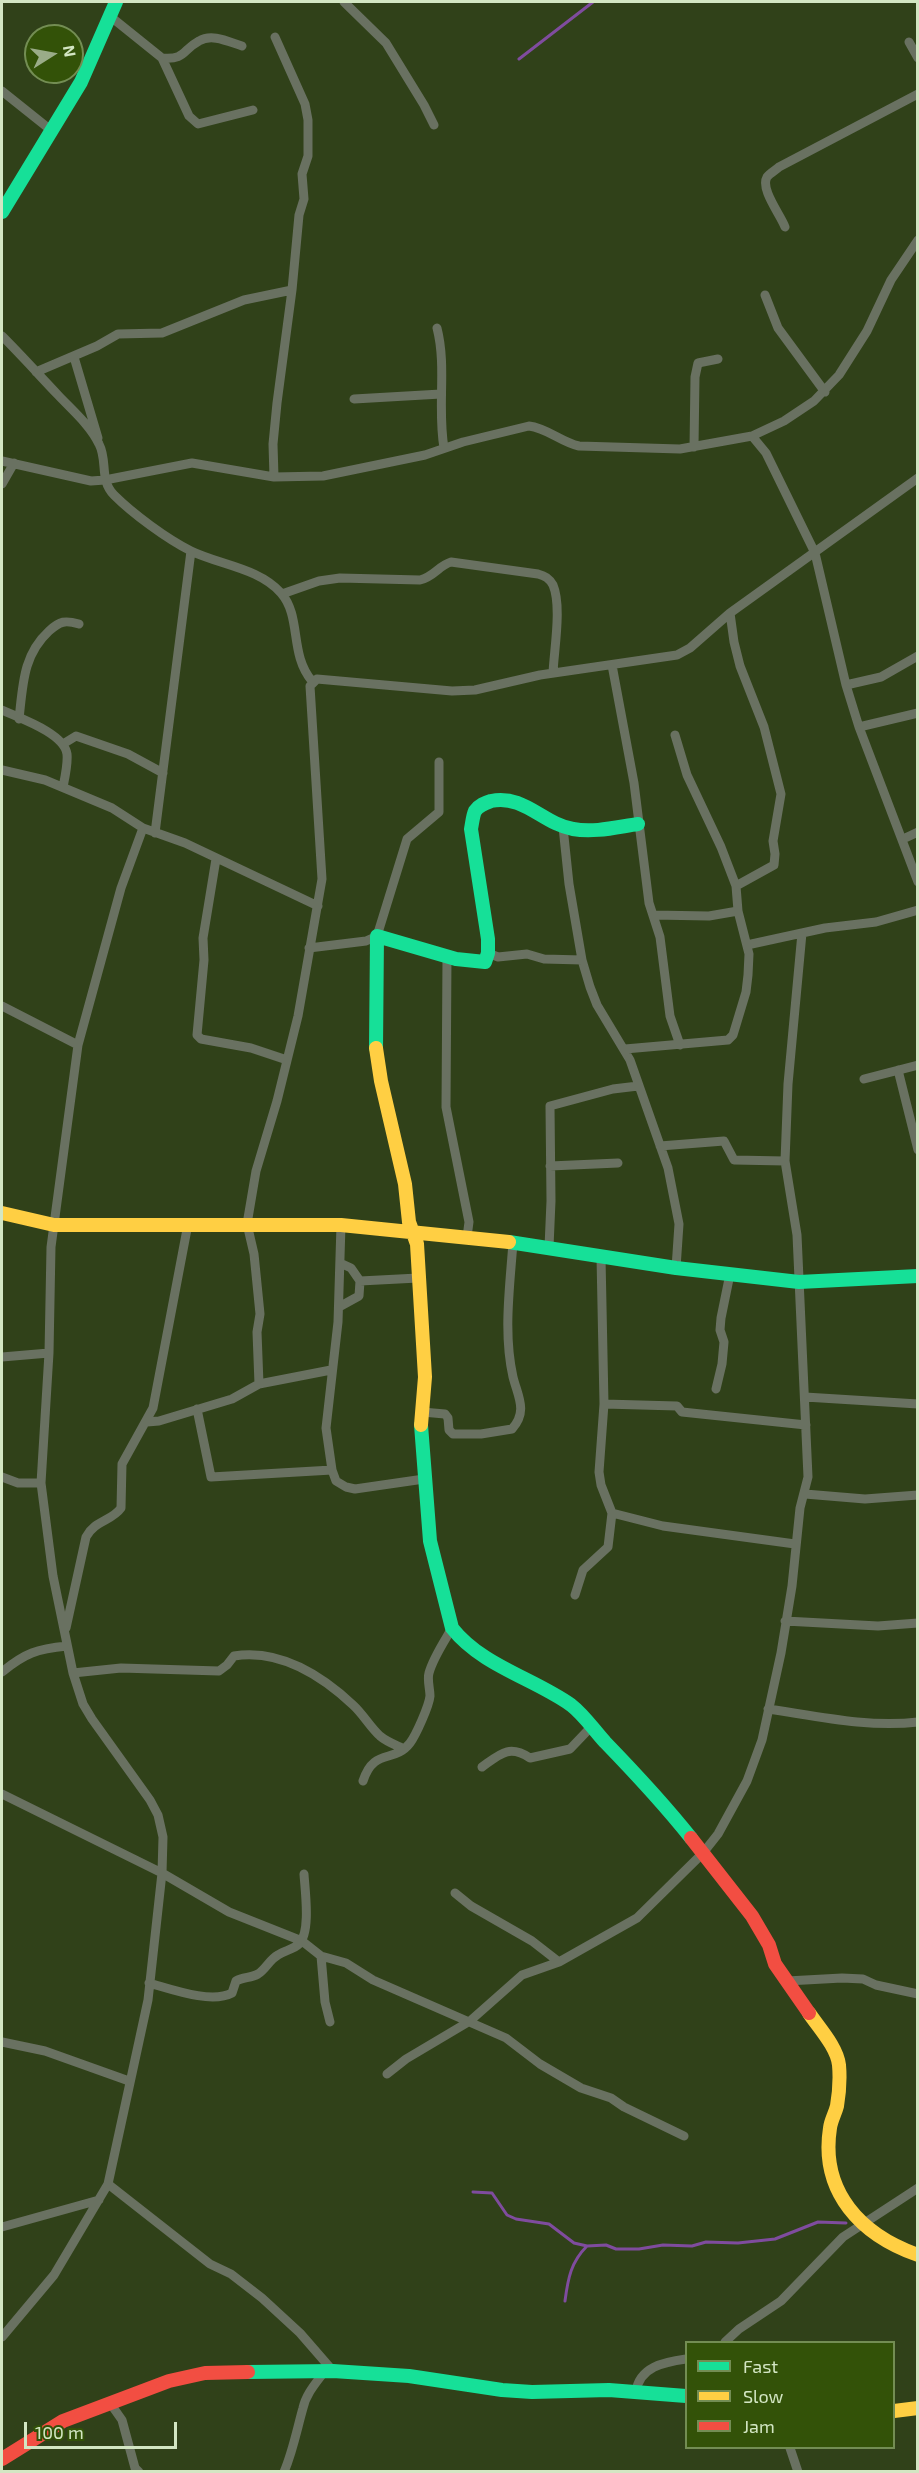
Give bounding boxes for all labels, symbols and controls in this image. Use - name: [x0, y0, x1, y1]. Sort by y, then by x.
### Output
- north arrow: [24, 24, 84, 84]
- text: N: [60, 43, 81, 58]
- legend: [685, 2341, 895, 2449]
- text: Fast: [743, 2355, 778, 2377]
- text: Slow: [743, 2385, 783, 2407]
- scale bar: [27, 2410, 180, 2448]
- text: Jam: [743, 2415, 775, 2437]
- text: 100 m: [35, 2421, 84, 2443]

